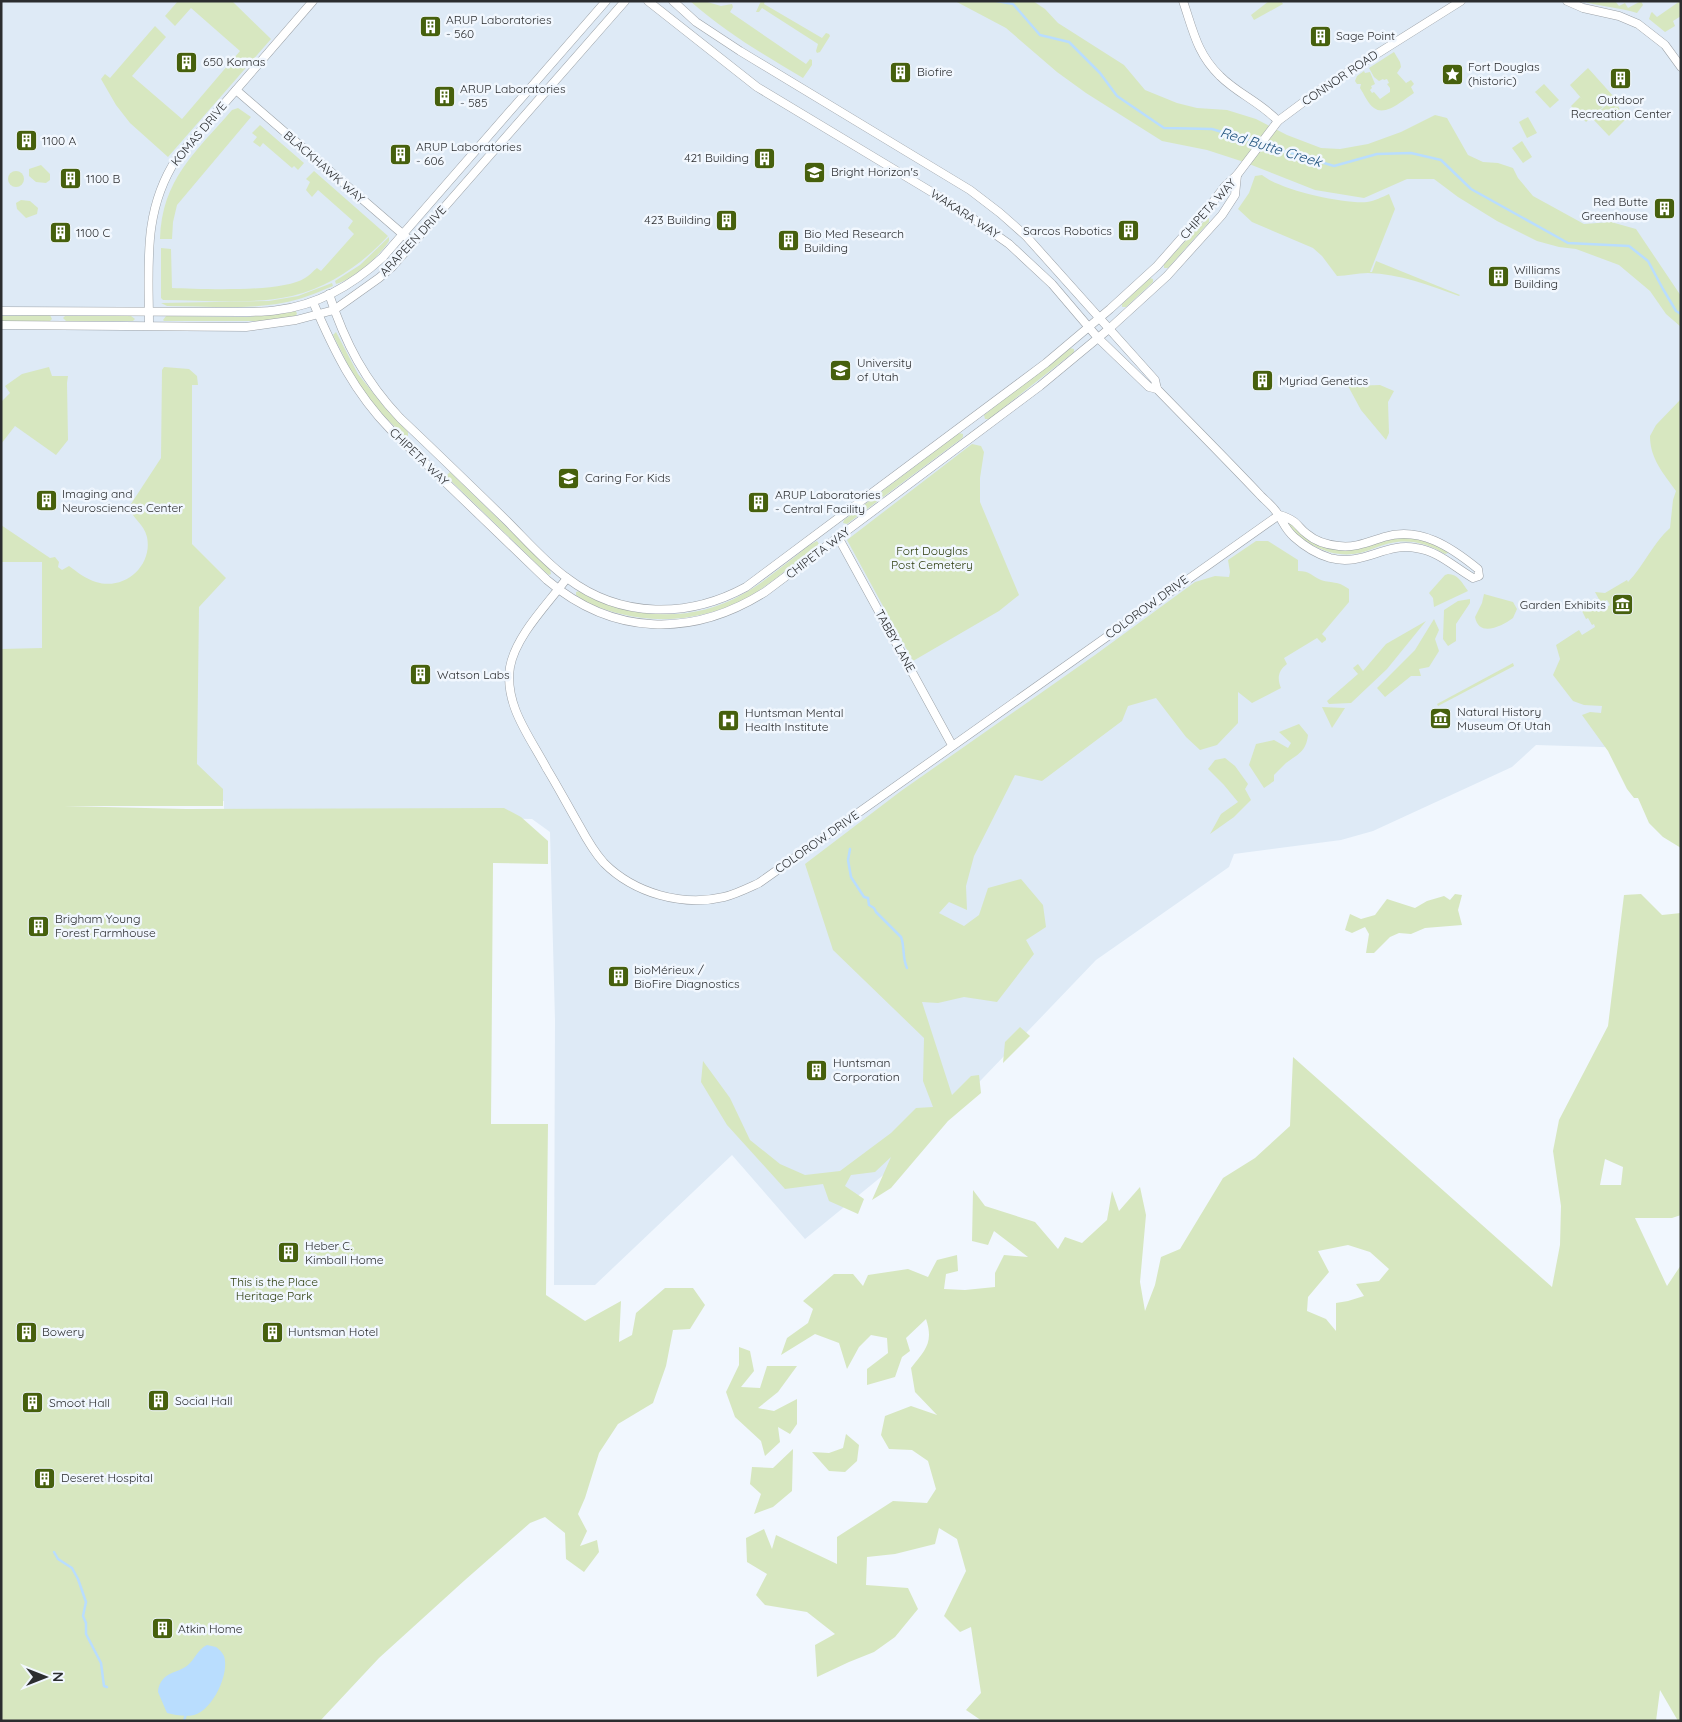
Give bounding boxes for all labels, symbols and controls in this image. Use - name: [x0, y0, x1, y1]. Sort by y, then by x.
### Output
- place label: ARUP Laboratories - 560: [446, 12, 552, 41]
- building icon: ARUP Laboratories - 560: [418, 15, 442, 39]
- building icon: Sage Point: [1308, 24, 1332, 48]
- place label: Sage Point: [1336, 28, 1395, 43]
- street label: CONNOR ROAD: [1299, 46, 1381, 109]
- building icon: 650 Komas: [175, 50, 199, 74]
- place label: 650 Komas: [203, 54, 266, 69]
- place label: Fort Douglas (historic): [1468, 59, 1540, 88]
- building icon: Biofire: [889, 60, 913, 84]
- place icon: Fort Douglas (historic): [1440, 62, 1464, 86]
- place label: Biofire: [917, 64, 953, 79]
- building icon: Outdoor Recreation Center: [1609, 67, 1633, 91]
- place label: ARUP Laboratories - 585: [460, 81, 566, 110]
- building icon: ARUP Laboratories - 585: [432, 84, 456, 108]
- place label: Outdoor Recreation Center: [1571, 92, 1672, 121]
- street label: KOMAS DRIVE: [167, 98, 230, 169]
- water label: Red Butte Creek: [1218, 123, 1325, 171]
- street label: BLACKHAWK WAY: [281, 127, 368, 206]
- building icon: 1100 A: [14, 129, 38, 153]
- place label: 1100 A: [42, 133, 76, 148]
- place label: ARUP Laboratories - 606: [416, 139, 522, 168]
- building icon: ARUP Laboratories - 606: [388, 142, 412, 166]
- building icon: 421 Building: [753, 146, 777, 170]
- place label: 421 Building: [684, 150, 749, 165]
- school or university icon: Bright Horizon's: [803, 160, 827, 184]
- place label: Bright Horizon's: [831, 164, 919, 179]
- building icon: 1100 B: [58, 167, 82, 191]
- place label: 1100 B: [86, 171, 120, 186]
- street label: CHIPETA WAY: [1176, 175, 1239, 242]
- street label: WAKARA WAY: [928, 186, 1003, 242]
- place label: Red Butte Greenhouse: [1582, 194, 1648, 223]
- building icon: Red Butte Greenhouse: [1652, 197, 1676, 221]
- street label: ARAPEEN DRIVE: [376, 202, 449, 279]
- building icon: 423 Building: [715, 208, 739, 232]
- place label: 423 Building: [644, 212, 711, 227]
- building icon: Sarcos Robotics: [1116, 219, 1140, 243]
- building icon: 1100 C: [48, 221, 72, 245]
- place label: Sarcos Robotics: [1023, 223, 1112, 238]
- place label: 1100 C: [76, 225, 110, 240]
- place label: Bio Med Research Building: [804, 226, 904, 255]
- building icon: Bio Med Research Building: [776, 229, 800, 253]
- place label: Williams Building: [1514, 262, 1560, 291]
- building icon: Williams Building: [1486, 265, 1510, 289]
- place label: University of Utah: [857, 355, 912, 384]
- school or university icon: University of Utah: [829, 358, 853, 382]
- building icon: Myriad Genetics: [1251, 369, 1275, 393]
- place label: Myriad Genetics: [1279, 373, 1368, 388]
- street label: CHIPETA WAY: [387, 425, 452, 489]
- school or university icon: Caring For Kids: [557, 466, 581, 490]
- place label: Caring For Kids: [585, 470, 671, 485]
- place label: Imaging and Neurosciences Center: [62, 486, 183, 515]
- place label: ARUP Laboratories - Central Facility: [775, 487, 881, 516]
- building icon: Imaging and Neurosciences Center: [34, 489, 58, 513]
- building icon: ARUP Laboratories - Central Facility: [747, 490, 771, 514]
- street label: CHIPETA WAY: [783, 523, 853, 582]
- park label: Fort Douglas Post Cemetery: [891, 543, 973, 572]
- street label: COLOROW DRIVE: [1102, 571, 1191, 642]
- museum icon: Garden Exhibits: [1610, 593, 1634, 617]
- place label: Garden Exhibits: [1520, 597, 1606, 612]
- street label: TABBY LANE: [872, 607, 919, 675]
- building icon: Watson Labs: [409, 663, 433, 687]
- place label: Watson Labs: [437, 667, 510, 682]
- place label: Natural History Museum Of Utah: [1457, 704, 1551, 733]
- place label: Huntsman Mental Health Institute: [745, 705, 844, 734]
- museum icon: Natural History Museum Of Utah: [1429, 707, 1453, 731]
- hospital icon: Huntsman Mental Health Institute: [717, 708, 741, 732]
- street label: COLOROW DRIVE: [772, 807, 862, 876]
- place label: Brigham Young Forest Farmhouse: [55, 911, 156, 940]
- building icon: Brigham Young Forest Farmhouse: [27, 914, 51, 938]
- place label: bioMérieux / BioFire Diagnostics: [634, 962, 740, 991]
- building icon: bioMérieux / BioFire Diagnostics: [606, 965, 630, 989]
- place label: Huntsman Corporation: [833, 1055, 900, 1084]
- building icon: Huntsman Corporation: [805, 1058, 829, 1082]
- place label: Heber C. Kimball Home: [305, 1238, 384, 1267]
- building icon: Heber C. Kimball Home: [277, 1241, 301, 1265]
- park label: This is the Place Heritage Park: [230, 1274, 318, 1303]
- building icon: Bowery: [14, 1320, 38, 1344]
- building icon: Huntsman Hotel: [260, 1320, 284, 1344]
- place label: Bowery: [42, 1324, 84, 1339]
- place label: Huntsman Hotel: [288, 1324, 378, 1339]
- building icon: Social Hall: [147, 1389, 171, 1413]
- building icon: Smoot Hall: [21, 1391, 45, 1415]
- place label: Social Hall: [175, 1393, 233, 1408]
- place label: Smoot Hall: [49, 1395, 110, 1410]
- building icon: Deseret Hospital: [33, 1466, 57, 1490]
- place label: Deseret Hospital: [61, 1470, 153, 1485]
- building icon: Atkin Home: [150, 1617, 174, 1641]
- place label: Atkin Home: [178, 1621, 243, 1636]
- north arrow: [20, 1652, 70, 1702]
- text: N: [49, 1672, 67, 1682]

